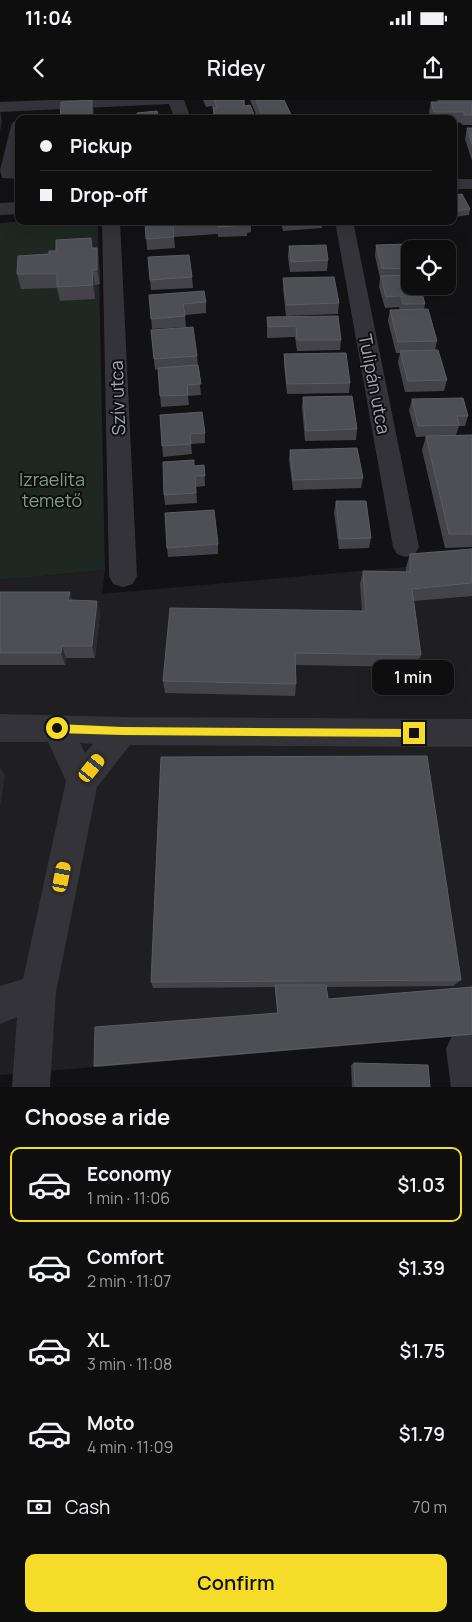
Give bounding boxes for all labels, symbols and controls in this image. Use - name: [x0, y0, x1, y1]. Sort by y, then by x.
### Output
- text: 11:04: [25, 5, 72, 31]
- text: Ridey: [207, 53, 265, 83]
- icon: back: [25, 54, 53, 82]
- icon: share: [419, 54, 447, 82]
- text: Pickup: [70, 133, 132, 159]
- text: Drop-off: [70, 182, 147, 208]
- map controls: [401, 240, 456, 295]
- button: locate: [401, 240, 456, 295]
- street label: Tulipán utca: [354, 332, 396, 436]
- street label: Szív utca: [104, 360, 130, 436]
- park label: Izraelita temető: [19, 467, 85, 512]
- callout: 1 min: [373, 660, 455, 696]
- text: 1 min: [394, 666, 432, 688]
- route start: [46, 717, 68, 739]
- route end: [403, 722, 425, 744]
- car: [76, 752, 107, 784]
- car: [51, 861, 72, 893]
- text: Choose a ride: [25, 1102, 170, 1132]
- text: Economy: [87, 1161, 171, 1187]
- icon: car: [27, 1162, 72, 1207]
- text: $1.03: [398, 1172, 445, 1198]
- text: 1 min · 11:06: [87, 1187, 170, 1209]
- text: Comfort: [87, 1244, 164, 1270]
- icon: car: [27, 1245, 72, 1290]
- text: $1.39: [398, 1255, 445, 1281]
- text: 2 min · 11:07: [87, 1270, 171, 1292]
- text: XL: [87, 1327, 110, 1353]
- icon: car: [27, 1328, 72, 1373]
- text: $1.75: [400, 1338, 445, 1364]
- text: 3 min · 11:08: [87, 1353, 172, 1375]
- text: Moto: [87, 1410, 134, 1436]
- icon: car: [27, 1411, 72, 1456]
- text: $1.79: [399, 1421, 445, 1447]
- text: 4 min · 11:09: [87, 1436, 173, 1458]
- icon: cash: [25, 1493, 53, 1521]
- text: Cash: [65, 1494, 110, 1520]
- text: 70 m: [412, 1496, 447, 1518]
- button: Confirm: [25, 1554, 447, 1612]

